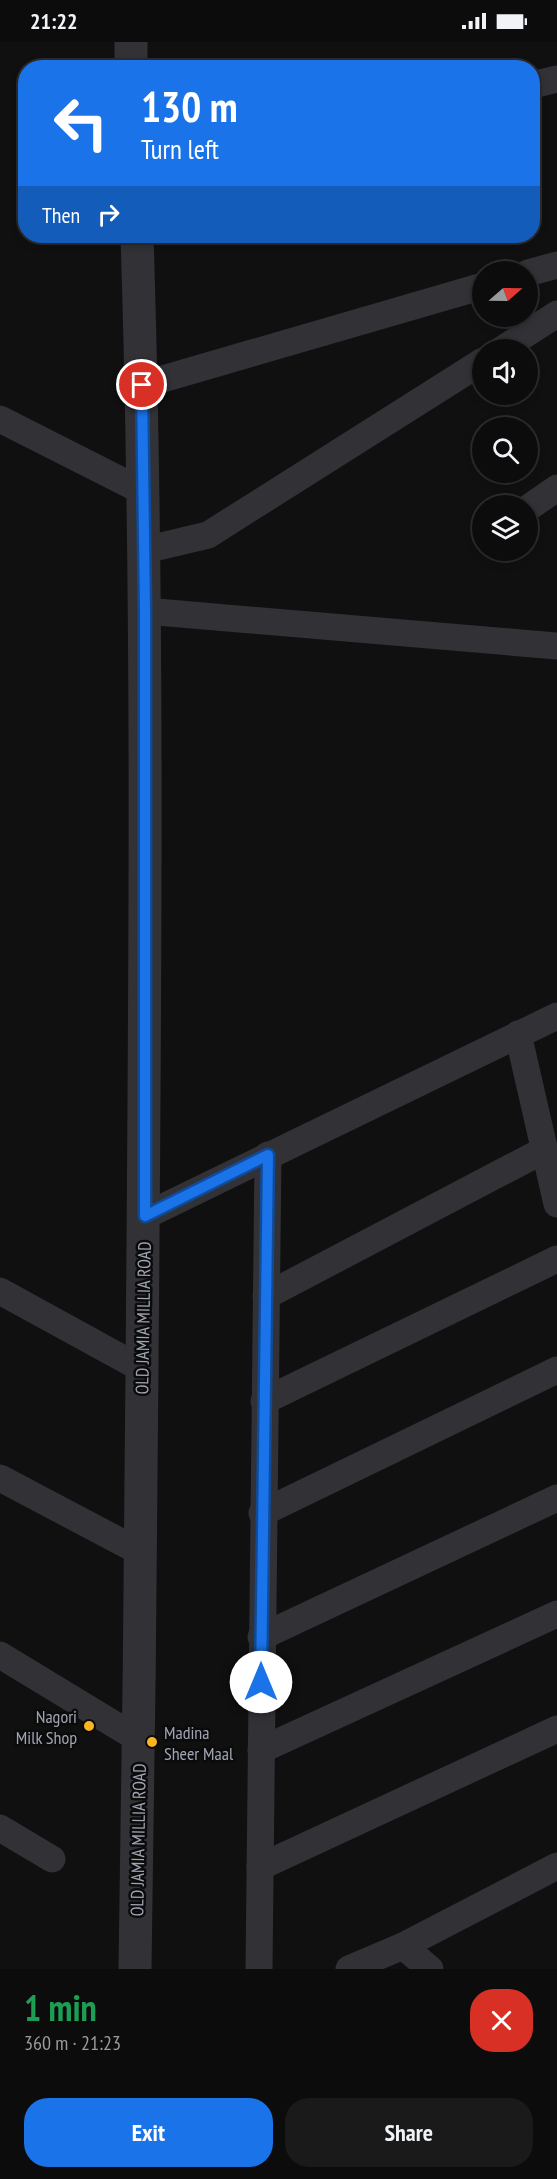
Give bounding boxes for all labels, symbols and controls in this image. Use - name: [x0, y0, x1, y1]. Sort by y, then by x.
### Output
- text: 21:22: [30, 7, 78, 35]
- text: 130 m: [141, 79, 238, 134]
- icon: left: [42, 84, 120, 162]
- text: Turn left: [141, 132, 219, 166]
- icon: right: [92, 198, 125, 231]
- text: Then: [42, 201, 80, 229]
- north arrow: [472, 261, 538, 327]
- map controls: [472, 261, 538, 561]
- button: sound: [472, 339, 538, 405]
- pin: [116, 359, 167, 410]
- icon: arrive: [125, 368, 158, 401]
- button: search: [472, 417, 538, 483]
- button: layers: [472, 495, 538, 561]
- street label: OLD JAMIA MILLIA ROAD: [130, 1241, 156, 1395]
- position arrow: [229, 1650, 293, 1714]
- place label: Nagori Milk Shop: [16, 1705, 77, 1749]
- marker: Nagori Milk Shop: [82, 1719, 96, 1733]
- place label: Madina Sheer Maal: [164, 1721, 234, 1765]
- marker: Madina Sheer Maal: [145, 1735, 159, 1749]
- street label: OLD JAMIA MILLIA ROAD: [125, 1763, 151, 1917]
- text: 1 min: [24, 1984, 97, 2031]
- button: close: [470, 1989, 533, 2052]
- text: 360 m · 21:23: [24, 2030, 121, 2056]
- button: Exit: [24, 2098, 273, 2167]
- button: Share: [285, 2098, 533, 2167]

